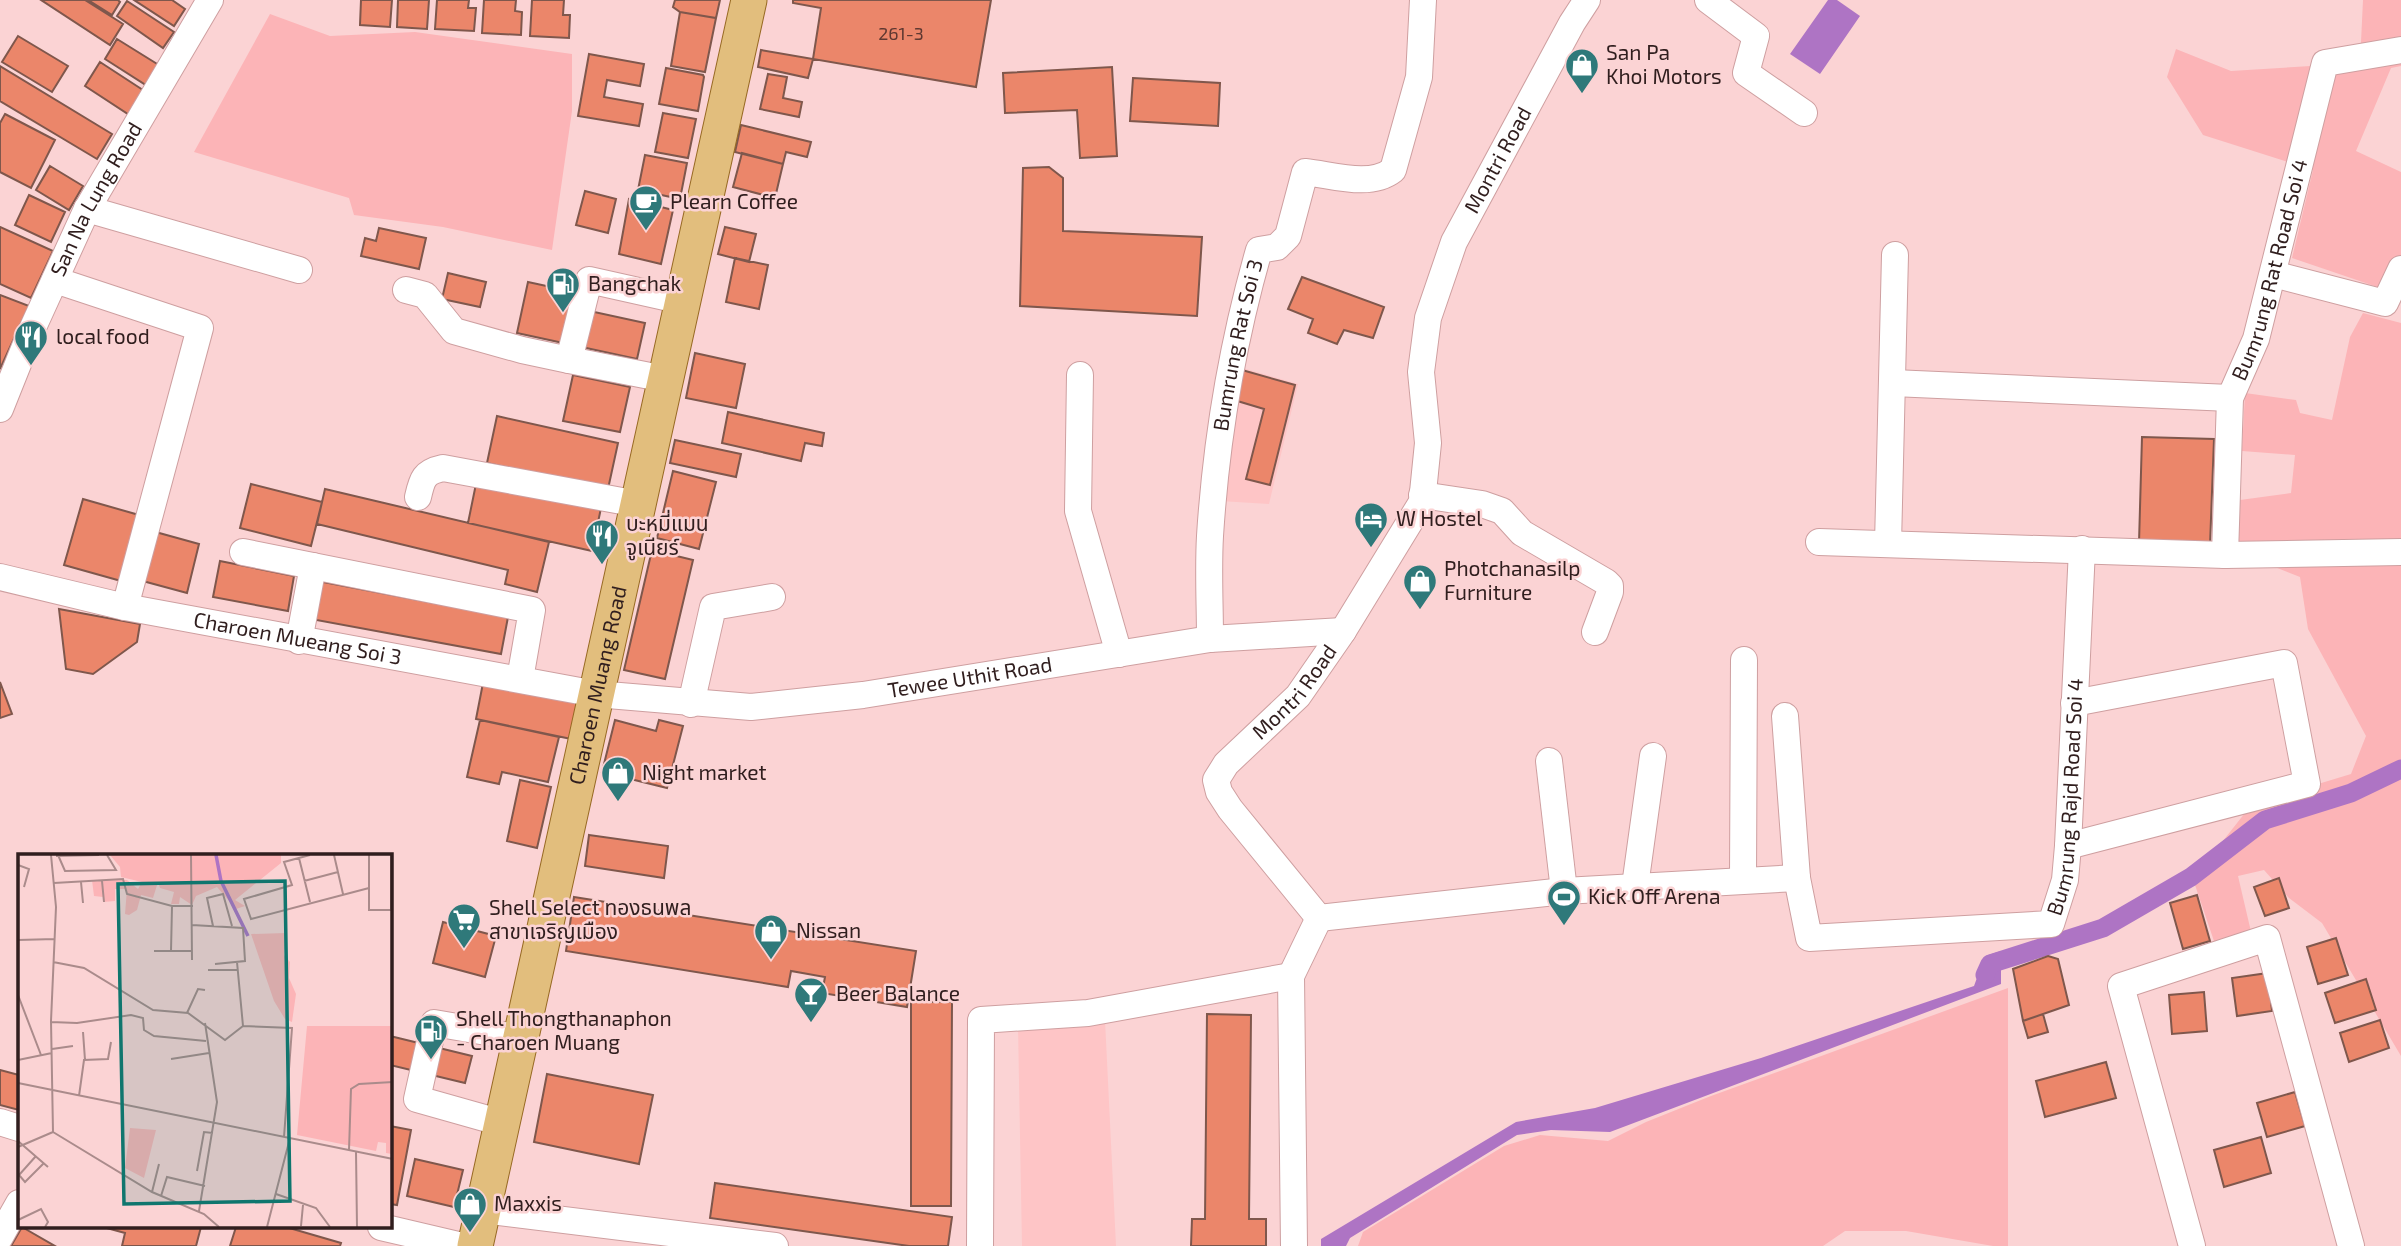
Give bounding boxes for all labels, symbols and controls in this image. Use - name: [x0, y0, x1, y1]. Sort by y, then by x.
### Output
- house number: 261-3: [878, 22, 924, 44]
- place label: San Pa Khoi Motors: [1606, 39, 1722, 88]
- shop icon: San Pa Khoi Motors: [1563, 46, 1601, 95]
- street label: Montri Road: [1458, 102, 1536, 217]
- street label: San Na Lung Road: [44, 117, 146, 280]
- street label: Bumrung Rat Road Soi 4: [2225, 156, 2312, 384]
- cafe icon: Plearn Coffee: [627, 183, 665, 232]
- place label: Plearn Coffee: [670, 188, 798, 213]
- street label: Bumrung Rat Soi 3: [1207, 256, 1267, 433]
- fuel station icon: Bangchak: [544, 265, 582, 314]
- place label: Bangchak: [588, 270, 681, 295]
- restaurant icon: local food: [12, 318, 50, 367]
- place label: local food: [56, 323, 150, 348]
- hotel icon: W Hostel: [1352, 500, 1390, 549]
- place label: W Hostel: [1396, 505, 1483, 530]
- place label: บะหมี่แมน จูเนียร์: [626, 509, 709, 561]
- restaurant icon: บะหมี่แมน จูเนียร์: [583, 517, 621, 566]
- place label: Photchanasilp Furniture: [1444, 555, 1581, 604]
- shop icon: Photchanasilp Furniture: [1401, 562, 1439, 611]
- street label: Charoen Muang Road: [563, 583, 631, 787]
- street label: Charoen Mueang Soi 3: [192, 606, 404, 669]
- street label: Montri Road: [1246, 639, 1341, 744]
- street label: Tewee Uthit Road: [886, 651, 1054, 702]
- street label: Bumrung Rajd Road Soi 4: [2041, 678, 2087, 918]
- shop icon: Night market: [599, 754, 637, 803]
- place label: Night market: [642, 759, 767, 784]
- inset map: [18, 854, 392, 1228]
- sports icon: Kick Off Arena: [1545, 878, 1583, 927]
- place label: Kick Off Arena: [1588, 883, 1720, 908]
- place label: Shell Select ทองธนพล สาขาเจริญเมือง: [489, 894, 691, 943]
- supermarket icon: Shell Select ทองธนพล สาขาเจริญเมือง: [445, 901, 483, 950]
- shop icon: Nissan: [752, 912, 790, 961]
- place label: Nissan: [796, 917, 861, 942]
- bar icon: Beer Balance: [792, 975, 830, 1024]
- place label: Beer Balance: [836, 980, 960, 1005]
- place label: Shell Thongthanaphon - Charoen Muang: [456, 1005, 672, 1054]
- fuel station icon: Shell Thongthanaphon - Charoen Muang: [412, 1012, 450, 1061]
- shop icon: Maxxis: [451, 1185, 489, 1234]
- place label: Maxxis: [494, 1190, 562, 1215]

